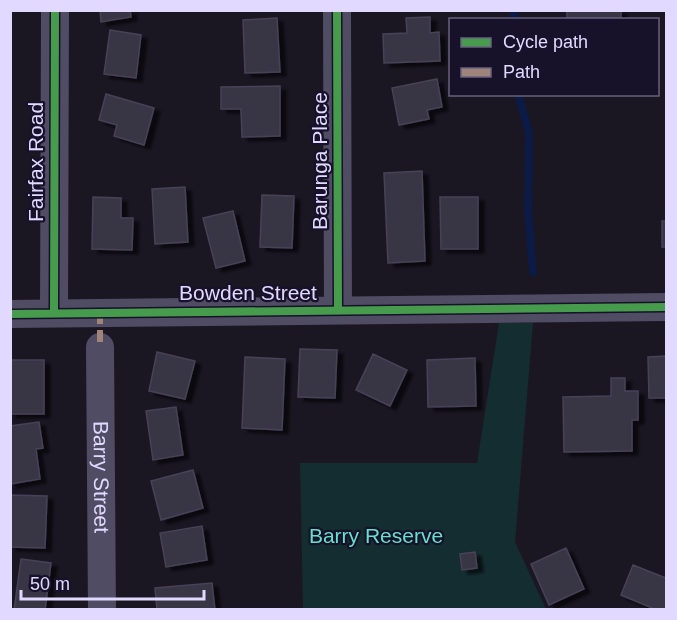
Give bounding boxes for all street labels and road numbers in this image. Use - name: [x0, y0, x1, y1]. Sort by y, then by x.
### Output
- street label: Barunga Place: [308, 92, 331, 230]
- street label: Fairfax Road: [24, 102, 47, 222]
- street label: Bowden Street: [179, 281, 317, 304]
- street label: Barry Street: [90, 421, 113, 533]

